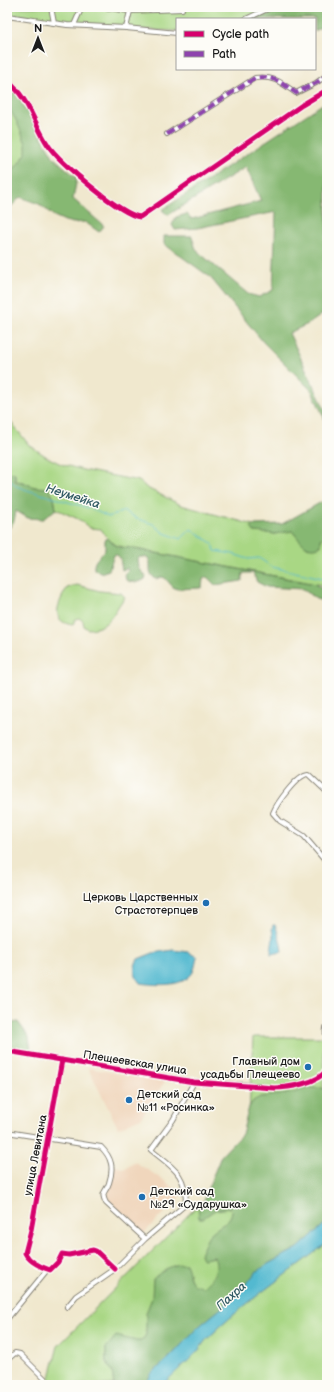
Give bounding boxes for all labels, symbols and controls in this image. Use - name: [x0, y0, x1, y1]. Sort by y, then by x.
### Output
- north arrow: [18, 18, 58, 58]
- legend: [176, 18, 316, 70]
- text: N: [34, 22, 42, 35]
- text: Cycle path: [212, 27, 269, 42]
- text: Path: [212, 47, 237, 62]
- water label: Неумейка: [44, 481, 102, 512]
- place label: Церковь Царственных Страстотерпцев: [83, 891, 198, 917]
- marker: Церковь Царственных Страстотерпцев: [201, 898, 211, 908]
- street label: Плещеевская улица: [82, 1048, 188, 1077]
- place label: Главный дом усадьбы Плещеево: [201, 1055, 300, 1081]
- marker: Главный дом усадьбы Плещеево: [303, 1062, 313, 1072]
- place label: Детский сад №11 «Росинка»: [137, 1088, 215, 1114]
- marker: Детский сад №11 «Росинка»: [124, 1095, 134, 1105]
- street label: улица Левитана: [21, 1113, 50, 1197]
- place label: Детский сад №29 «Сударушка»: [150, 1185, 247, 1211]
- marker: Детский сад №29 «Сударушка»: [137, 1192, 147, 1202]
- water label: Пахра: [213, 1279, 250, 1314]

